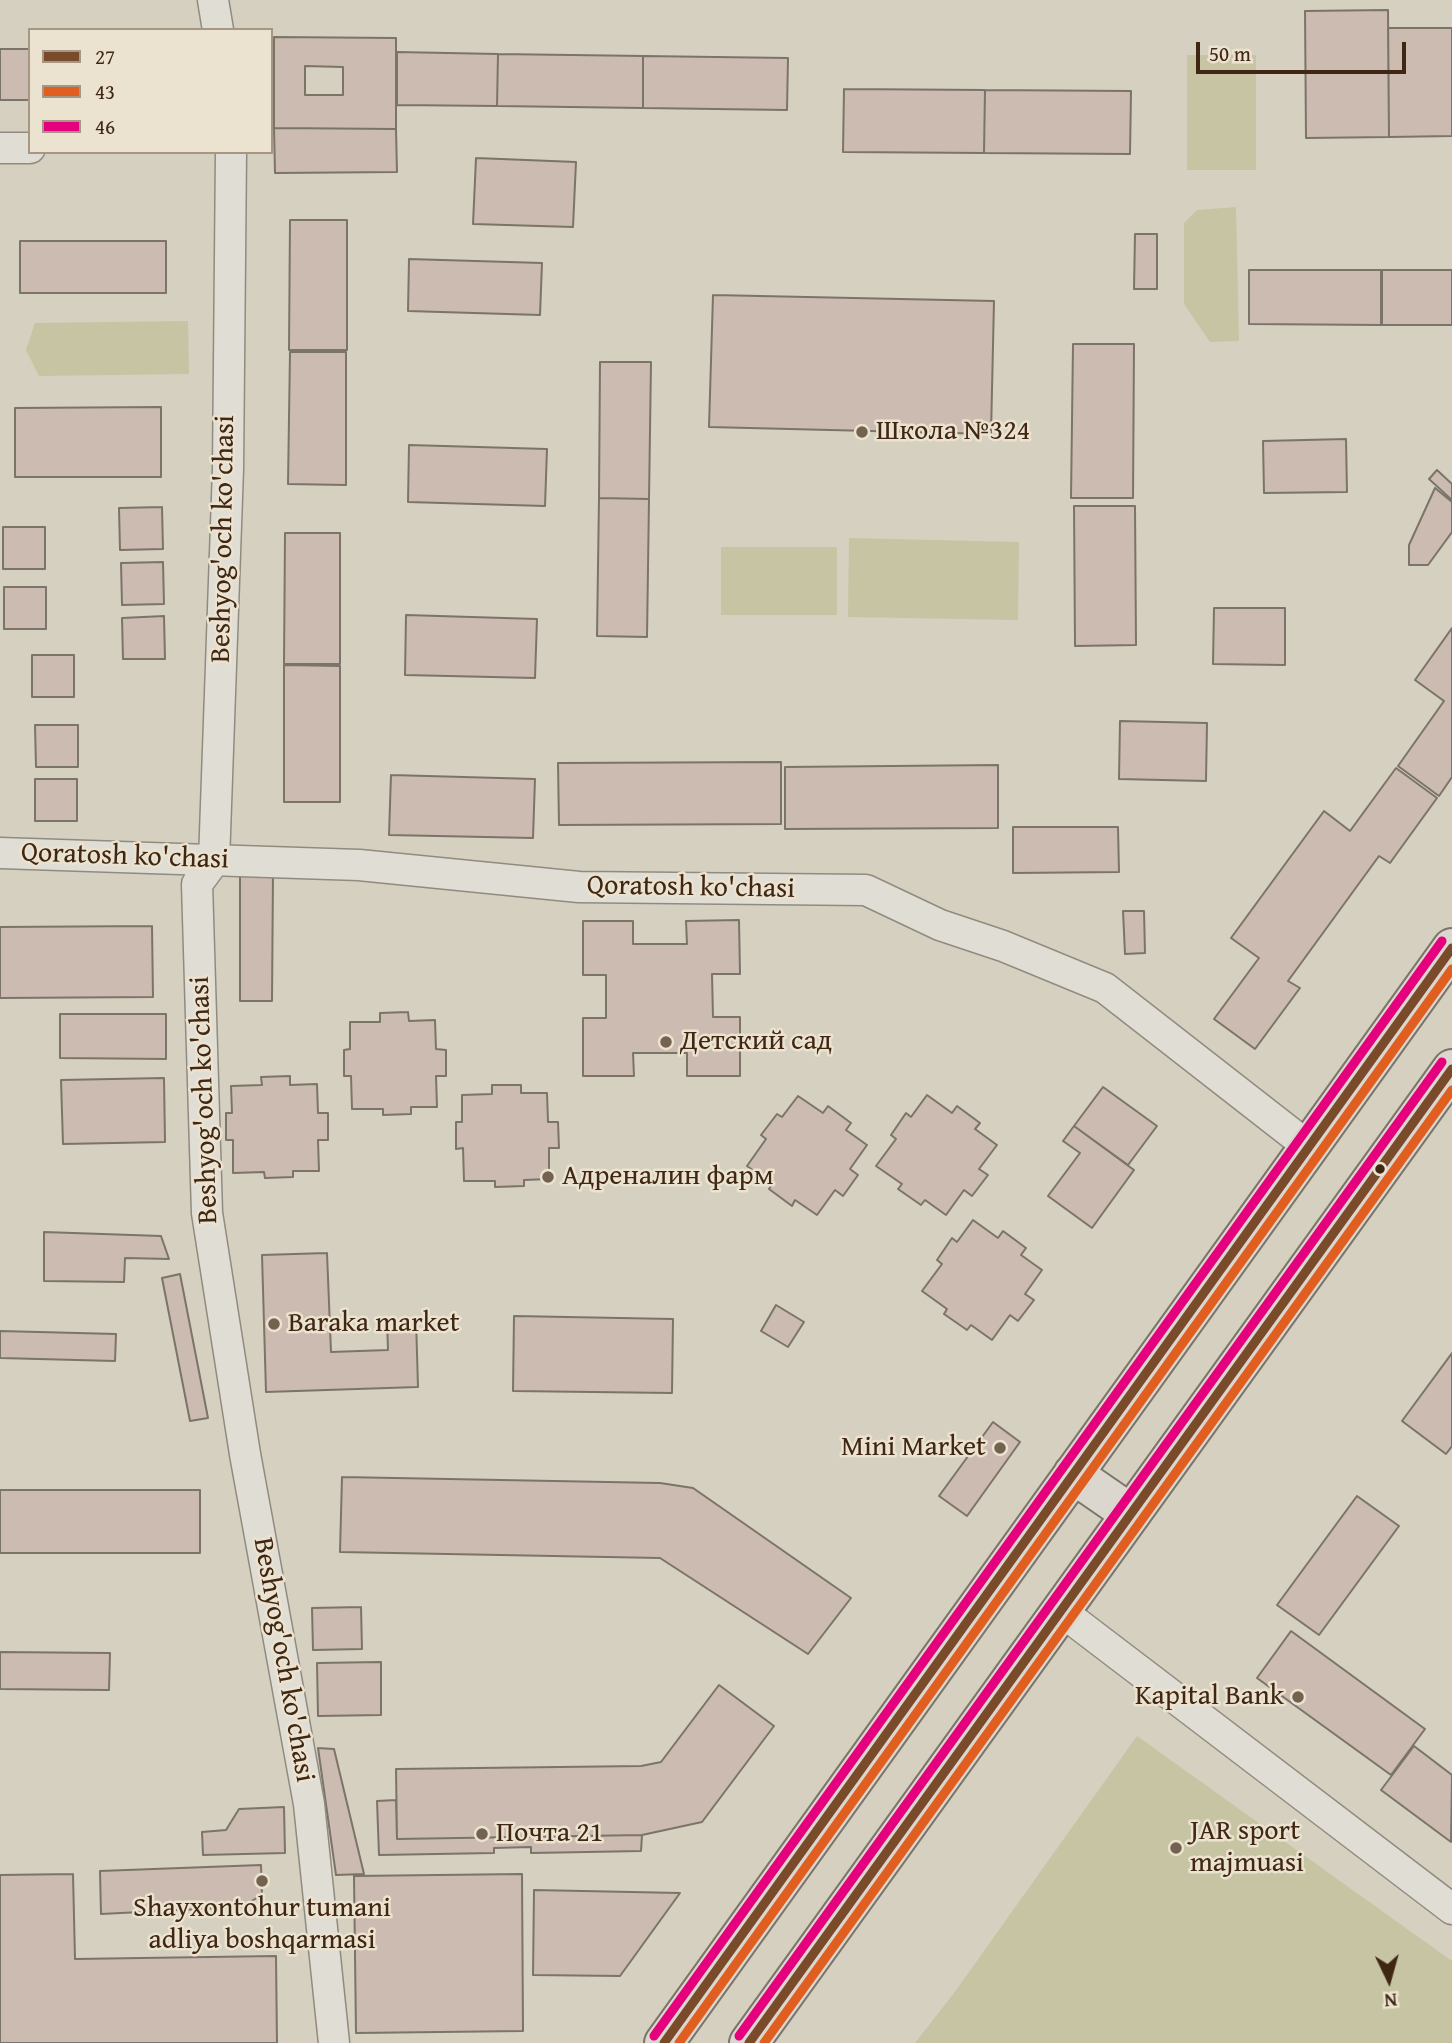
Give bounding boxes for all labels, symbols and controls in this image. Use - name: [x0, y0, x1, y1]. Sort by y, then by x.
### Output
- legend: [28, 28, 273, 154]
- scale bar: [1200, 28, 1410, 72]
- text: 50 m: [1209, 38, 1251, 69]
- text: 27: [95, 41, 115, 72]
- text: 43: [95, 76, 115, 107]
- text: 46: [95, 111, 115, 142]
- street label: Beshyog'och ko'chasi: [205, 415, 243, 663]
- place label: Школа №324: [876, 415, 1030, 449]
- marker: Школа №324: [854, 424, 870, 440]
- street label: Qoratosh ko'chasi: [20, 837, 230, 877]
- street label: Qoratosh ko'chasi: [587, 869, 795, 907]
- street label: Beshyog'och ko'chasi: [184, 976, 226, 1224]
- place label: Детский сад: [680, 1025, 832, 1059]
- marker: Детский сад: [658, 1034, 674, 1050]
- place label: Адреналин фарм: [562, 1160, 774, 1194]
- unlabelled marker: [1373, 1162, 1387, 1176]
- marker: Адреналин фарм: [540, 1169, 556, 1185]
- place label: Baraka market: [288, 1307, 460, 1341]
- marker: Baraka market: [266, 1316, 282, 1332]
- place label: Mini Market: [841, 1431, 986, 1465]
- marker: Mini Market: [992, 1440, 1008, 1456]
- street label: Beshyog'och ko'chasi: [245, 1535, 321, 1785]
- place label: Kapital Bank: [1135, 1680, 1284, 1714]
- marker: Kapital Bank: [1290, 1689, 1306, 1705]
- place label: JAR sport majmuasi: [1190, 1815, 1304, 1881]
- place label: Почта 21: [496, 1817, 603, 1851]
- marker: Почта 21: [474, 1826, 490, 1842]
- marker: JAR sport majmuasi: [1168, 1840, 1184, 1856]
- marker: Shayxontohur tumani adliya boshqarmasi: [254, 1873, 270, 1889]
- place label: Shayxontohur tumani adliya boshqarmasi: [133, 1892, 391, 1958]
- north arrow: [1354, 1945, 1424, 2015]
- text: N: [1383, 1986, 1398, 2015]

